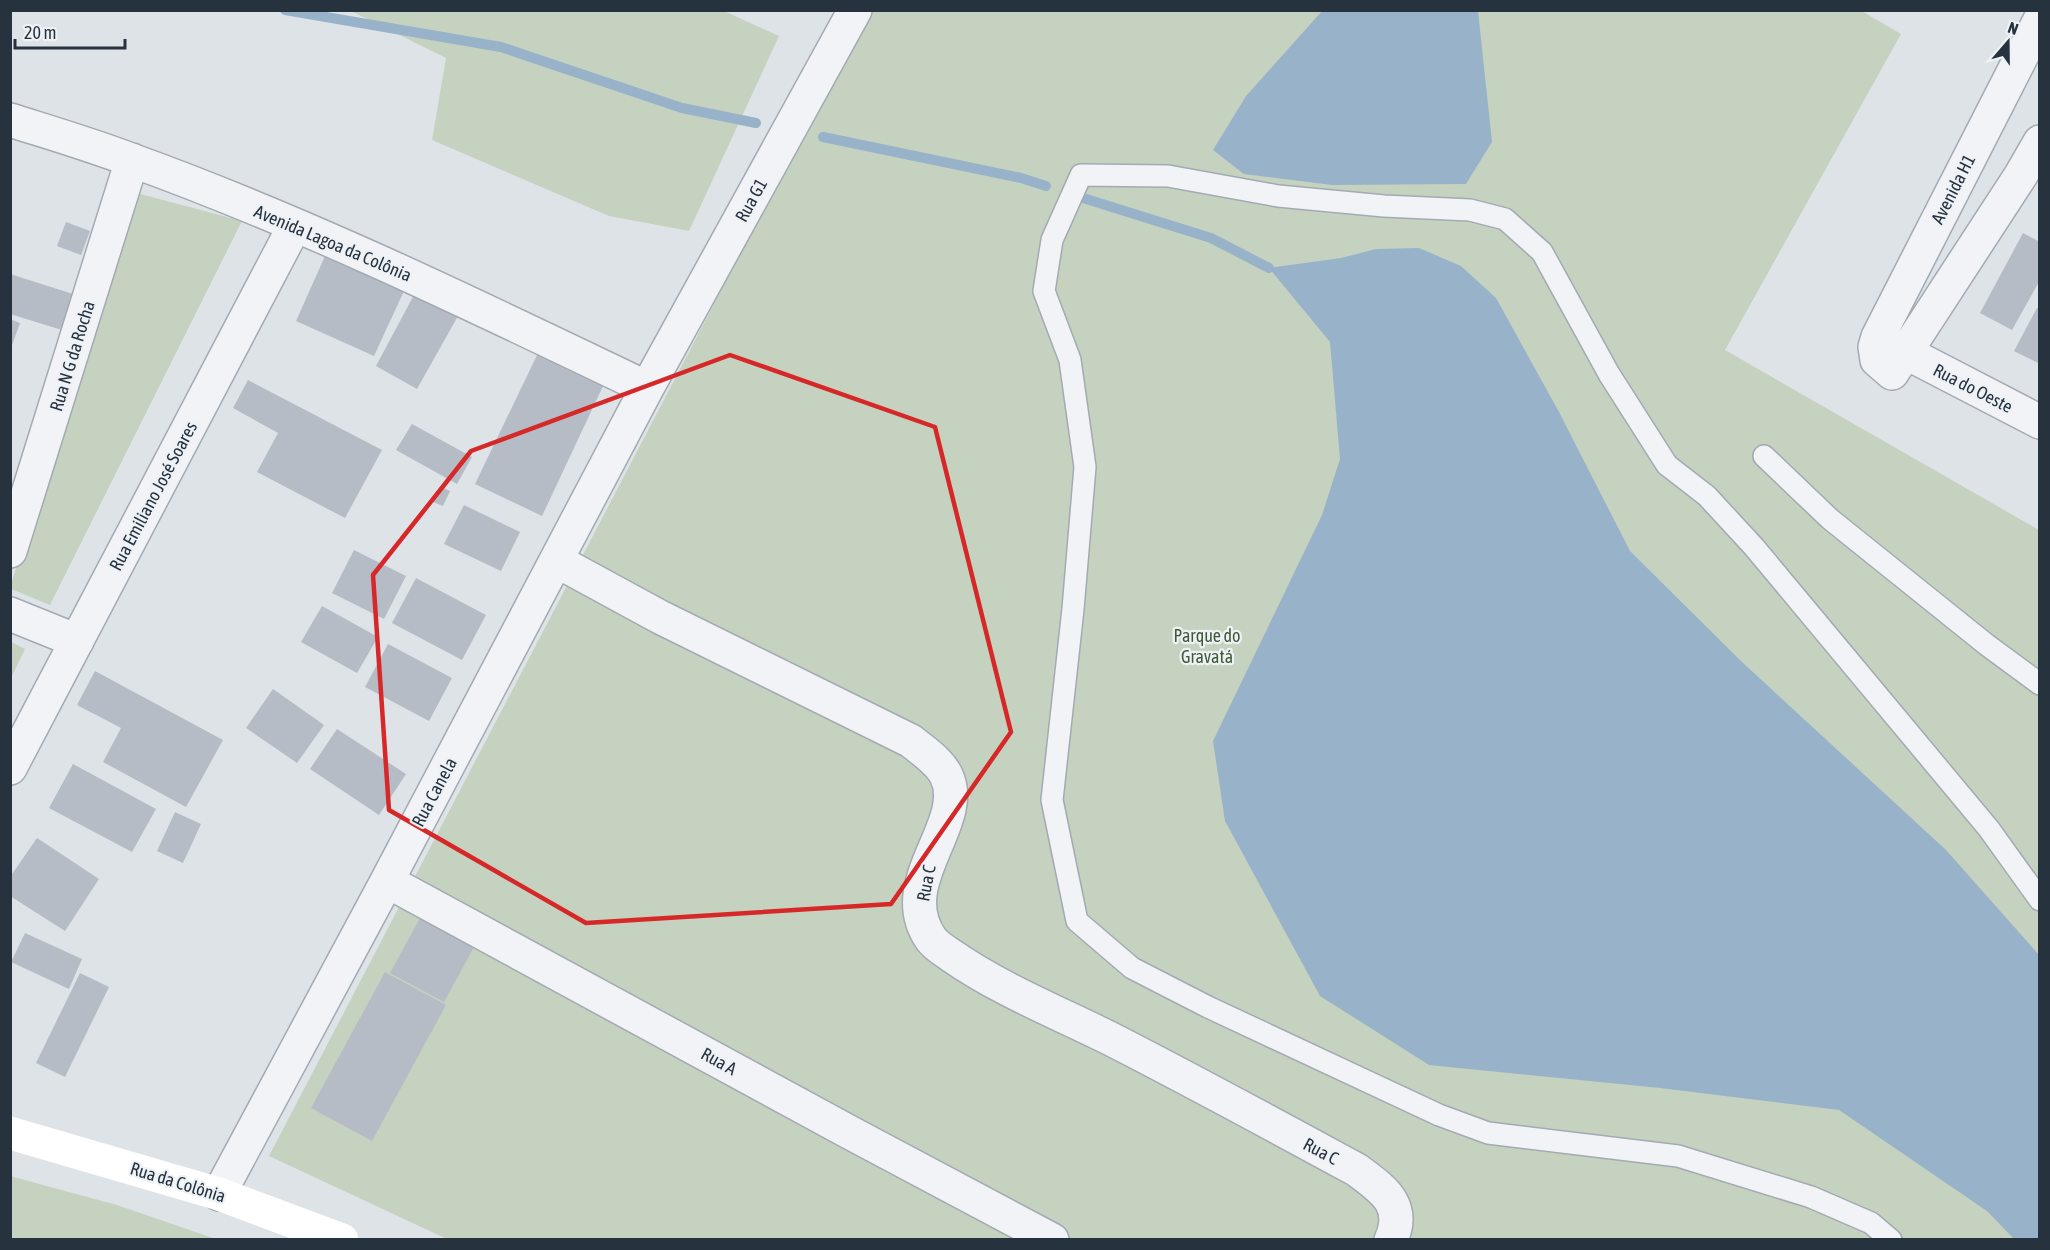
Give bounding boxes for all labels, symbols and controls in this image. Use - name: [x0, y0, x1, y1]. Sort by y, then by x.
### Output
- scale bar: [15, 12, 124, 50]
- north arrow: [1978, 12, 2038, 72]
- text: N: [2006, 18, 2021, 38]
- text: 20 m: [24, 22, 56, 43]
- street label: Avenida H1: [1927, 151, 1979, 227]
- street label: Rua G1: [731, 175, 771, 225]
- street label: Avenida Lagoa da Colônia: [251, 200, 415, 286]
- street label: Rua N G da Rocha: [45, 298, 99, 414]
- street label: Rua do Oeste: [1930, 359, 2016, 417]
- street label: Rua Emiliano José Soares: [105, 418, 201, 574]
- park label: Parque do Gravatá: [1174, 625, 1241, 667]
- street label: Rua Canela: [407, 754, 461, 830]
- street label: Rua C: [912, 863, 940, 903]
- street label: Rua A: [698, 1043, 741, 1079]
- street label: Rua C: [1300, 1133, 1342, 1169]
- street label: Rua da Colônia: [128, 1158, 228, 1206]

